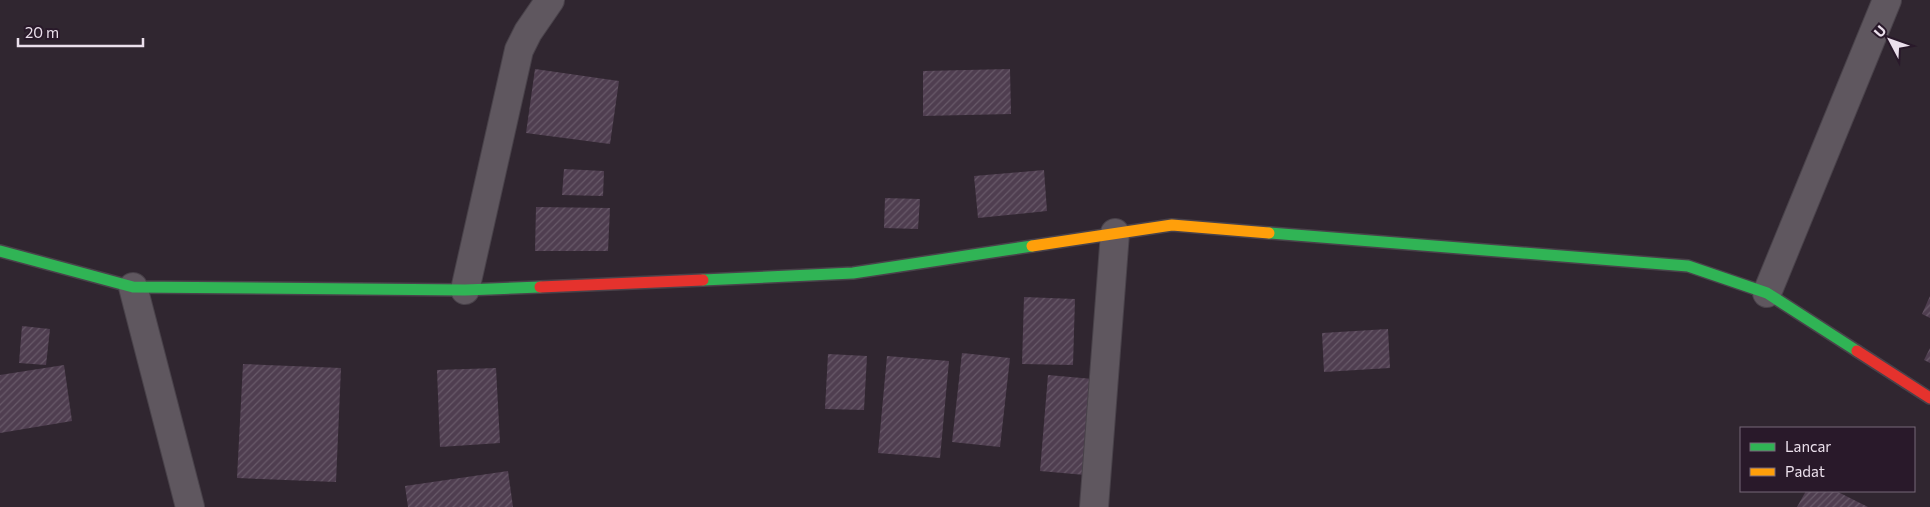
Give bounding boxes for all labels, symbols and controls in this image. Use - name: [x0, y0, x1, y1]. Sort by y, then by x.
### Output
- scale bar: [18, 15, 142, 47]
- north arrow: [1865, 15, 1915, 65]
- text: U: [1870, 22, 1890, 41]
- text: 20 m: [25, 23, 59, 41]
- legend: [1740, 427, 1915, 492]
- text: Lancar: [1785, 437, 1831, 455]
- text: Padat: [1785, 462, 1825, 480]

